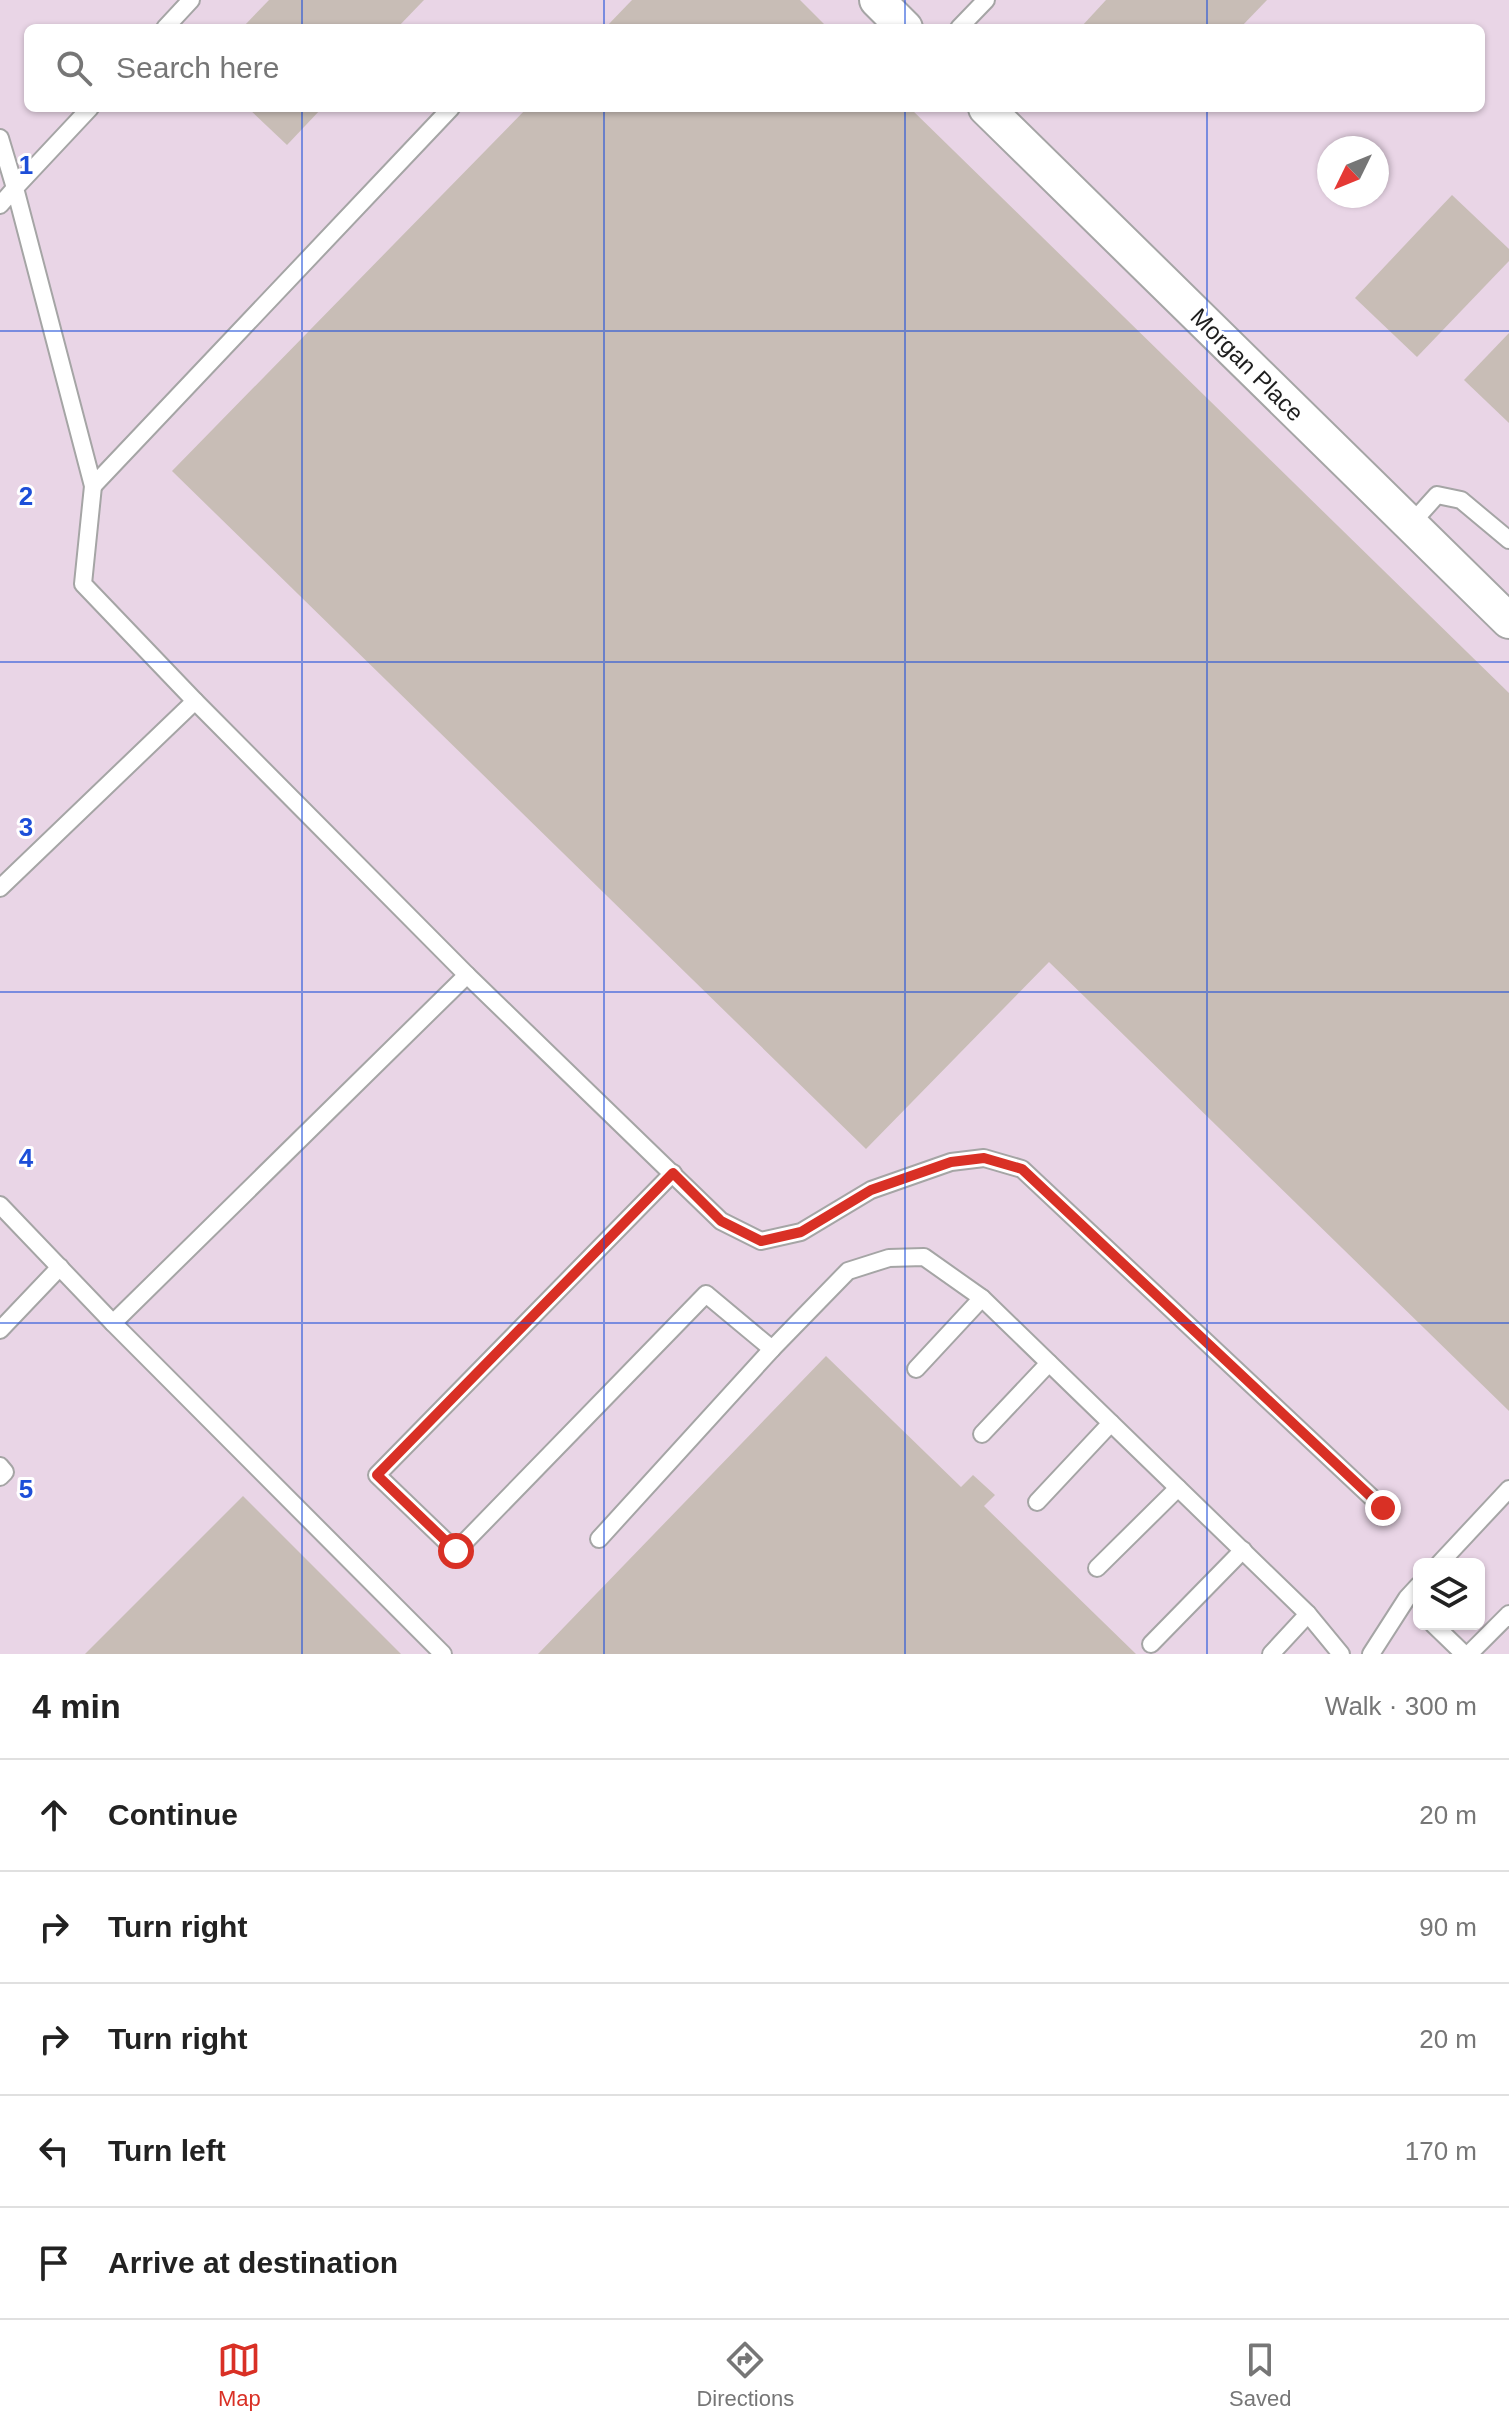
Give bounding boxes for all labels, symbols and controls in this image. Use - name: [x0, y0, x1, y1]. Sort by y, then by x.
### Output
- search box: [24, 24, 1485, 112]
- icon: search: [52, 46, 96, 90]
- text: Search here: [116, 51, 279, 84]
- north arrow: [1317, 136, 1389, 208]
- text: 1: [19, 150, 33, 180]
- street label: Morgan Place: [1185, 303, 1309, 427]
- text: 2: [19, 481, 33, 511]
- text: 3: [19, 812, 33, 842]
- text: 4: [19, 1143, 34, 1173]
- text: 5: [19, 1474, 33, 1504]
- route end: [1365, 1490, 1401, 1526]
- route start: [438, 1533, 474, 1569]
- map controls: [1413, 1558, 1485, 1630]
- button: layers: [1413, 1558, 1485, 1630]
- text: 4 min: [32, 1687, 121, 1725]
- text: Walk · 300 m: [1325, 1691, 1477, 1721]
- icon: ahead: [32, 1793, 76, 1837]
- text: Continue: [108, 1798, 238, 1831]
- text: 20 m: [1419, 1800, 1477, 1830]
- icon: right: [32, 1905, 76, 1949]
- text: Turn right: [108, 1910, 247, 1943]
- text: 90 m: [1419, 1912, 1477, 1942]
- icon: right: [32, 2017, 76, 2061]
- text: Turn right: [108, 2022, 247, 2055]
- text: 20 m: [1419, 2024, 1477, 2054]
- icon: left: [32, 2129, 76, 2173]
- text: Turn left: [108, 2134, 226, 2167]
- text: 170 m: [1405, 2136, 1477, 2166]
- icon: arrive: [32, 2241, 76, 2285]
- text: Arrive at destination: [108, 2246, 398, 2279]
- tab: Map: [217, 2338, 261, 2412]
- tab: Directions: [696, 2338, 794, 2412]
- tab: Saved: [1229, 2338, 1292, 2412]

